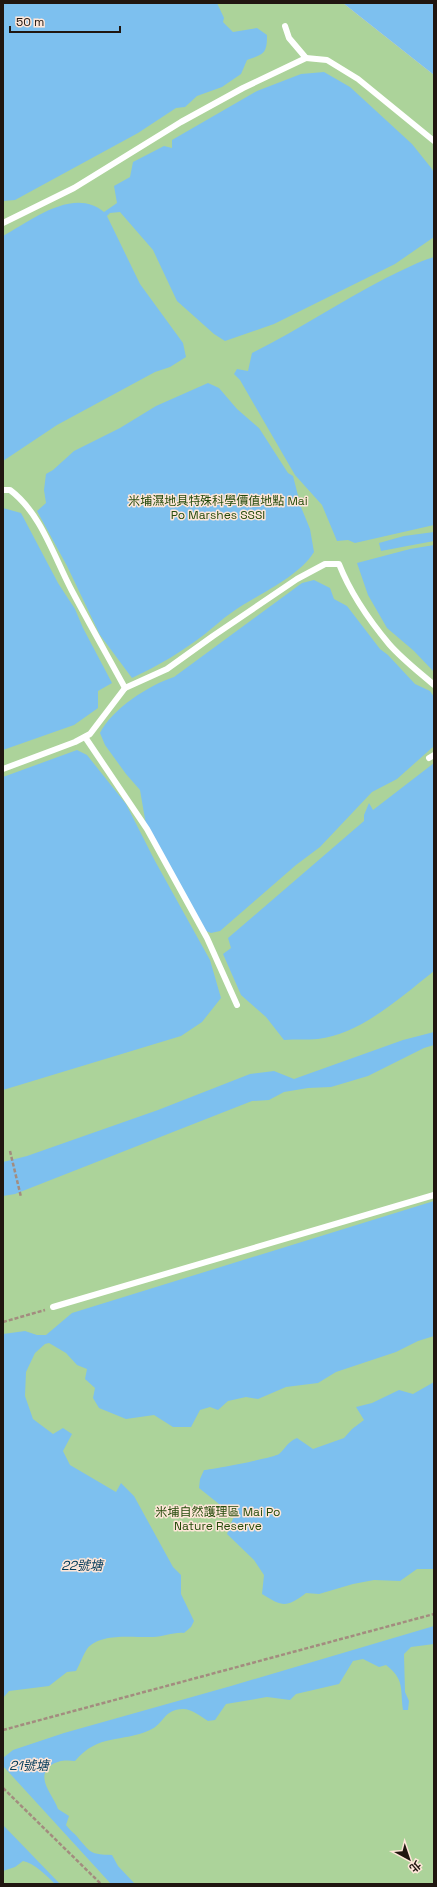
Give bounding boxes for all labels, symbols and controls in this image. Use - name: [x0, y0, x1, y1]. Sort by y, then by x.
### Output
- scale bar: [10, 8, 120, 34]
- text: 50 m: [16, 14, 44, 30]
- park label: 米埔濕地具特殊科學價值地點 Mai Po Marshes SSSI: [128, 493, 308, 523]
- park label: 米埔自然護理區 Mai Po Nature Reserve: [156, 1504, 280, 1534]
- water label: 22號塘: [61, 1557, 105, 1574]
- water label: 21號塘: [9, 1757, 51, 1774]
- north arrow: [389, 1839, 429, 1879]
- text: 北: [407, 1858, 424, 1876]

